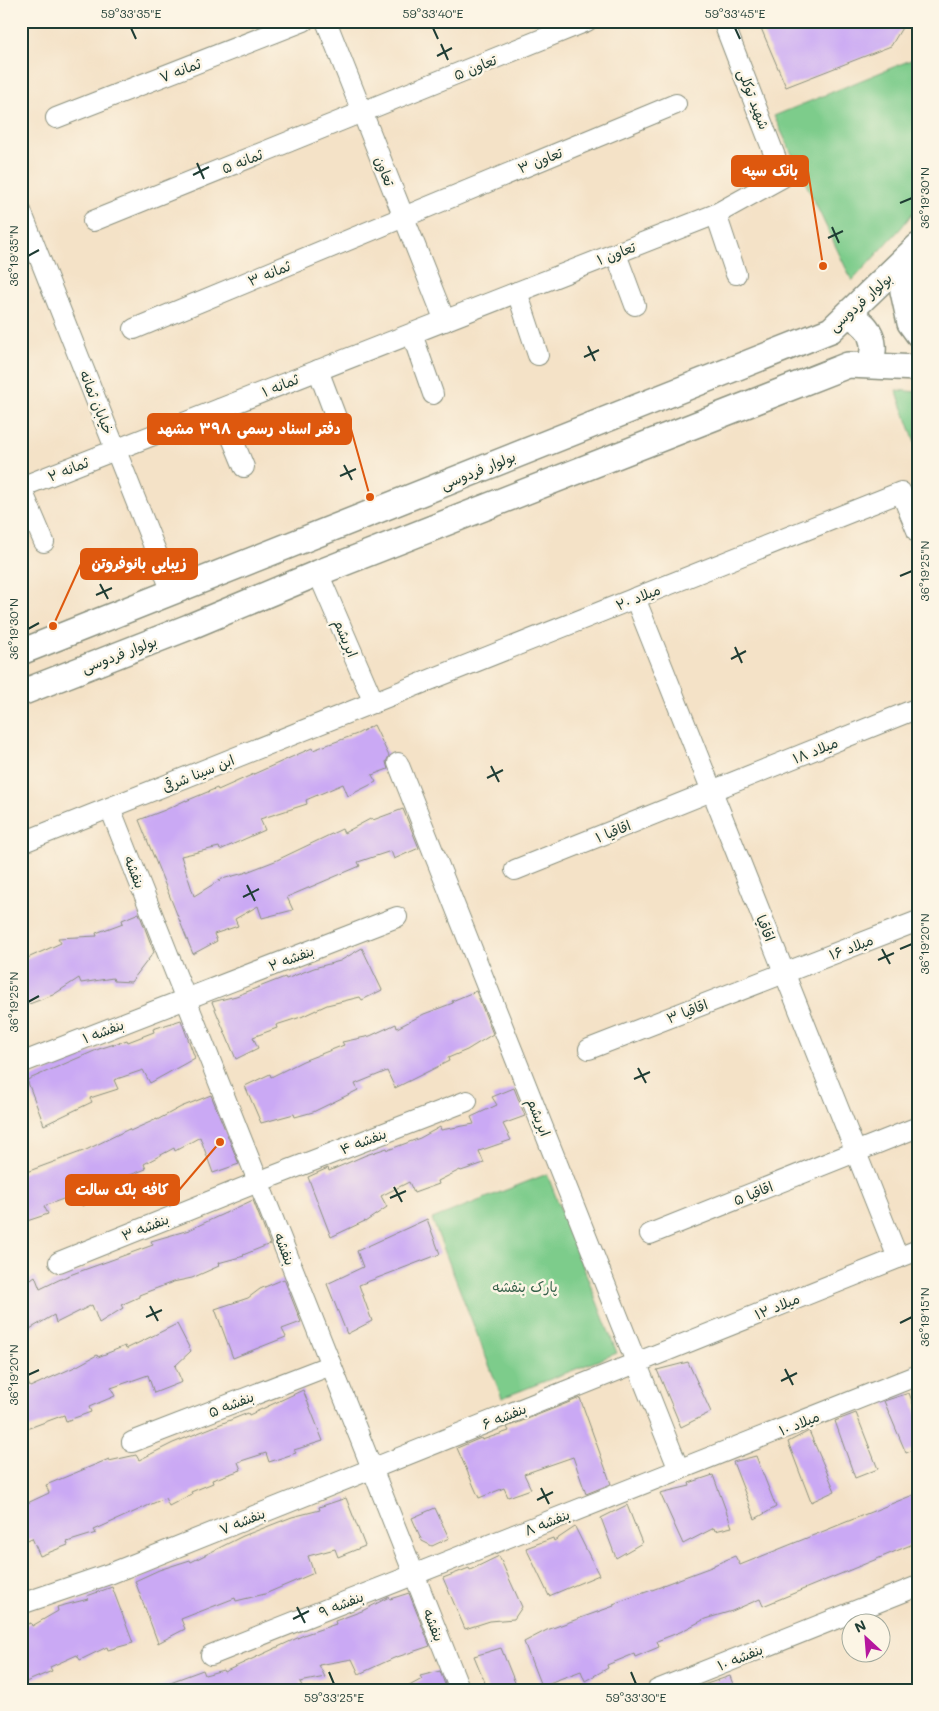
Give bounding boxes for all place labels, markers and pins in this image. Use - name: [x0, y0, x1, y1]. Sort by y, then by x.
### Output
- callout: بانک سپه: [732, 156, 808, 186]
- callout: دفتر اسناد رسمی ۳۹۸ مشهد: [148, 414, 351, 444]
- callout: زیبایی بانوفروتن: [81, 549, 197, 579]
- callout: کافه بلک سالت: [66, 1175, 179, 1205]

